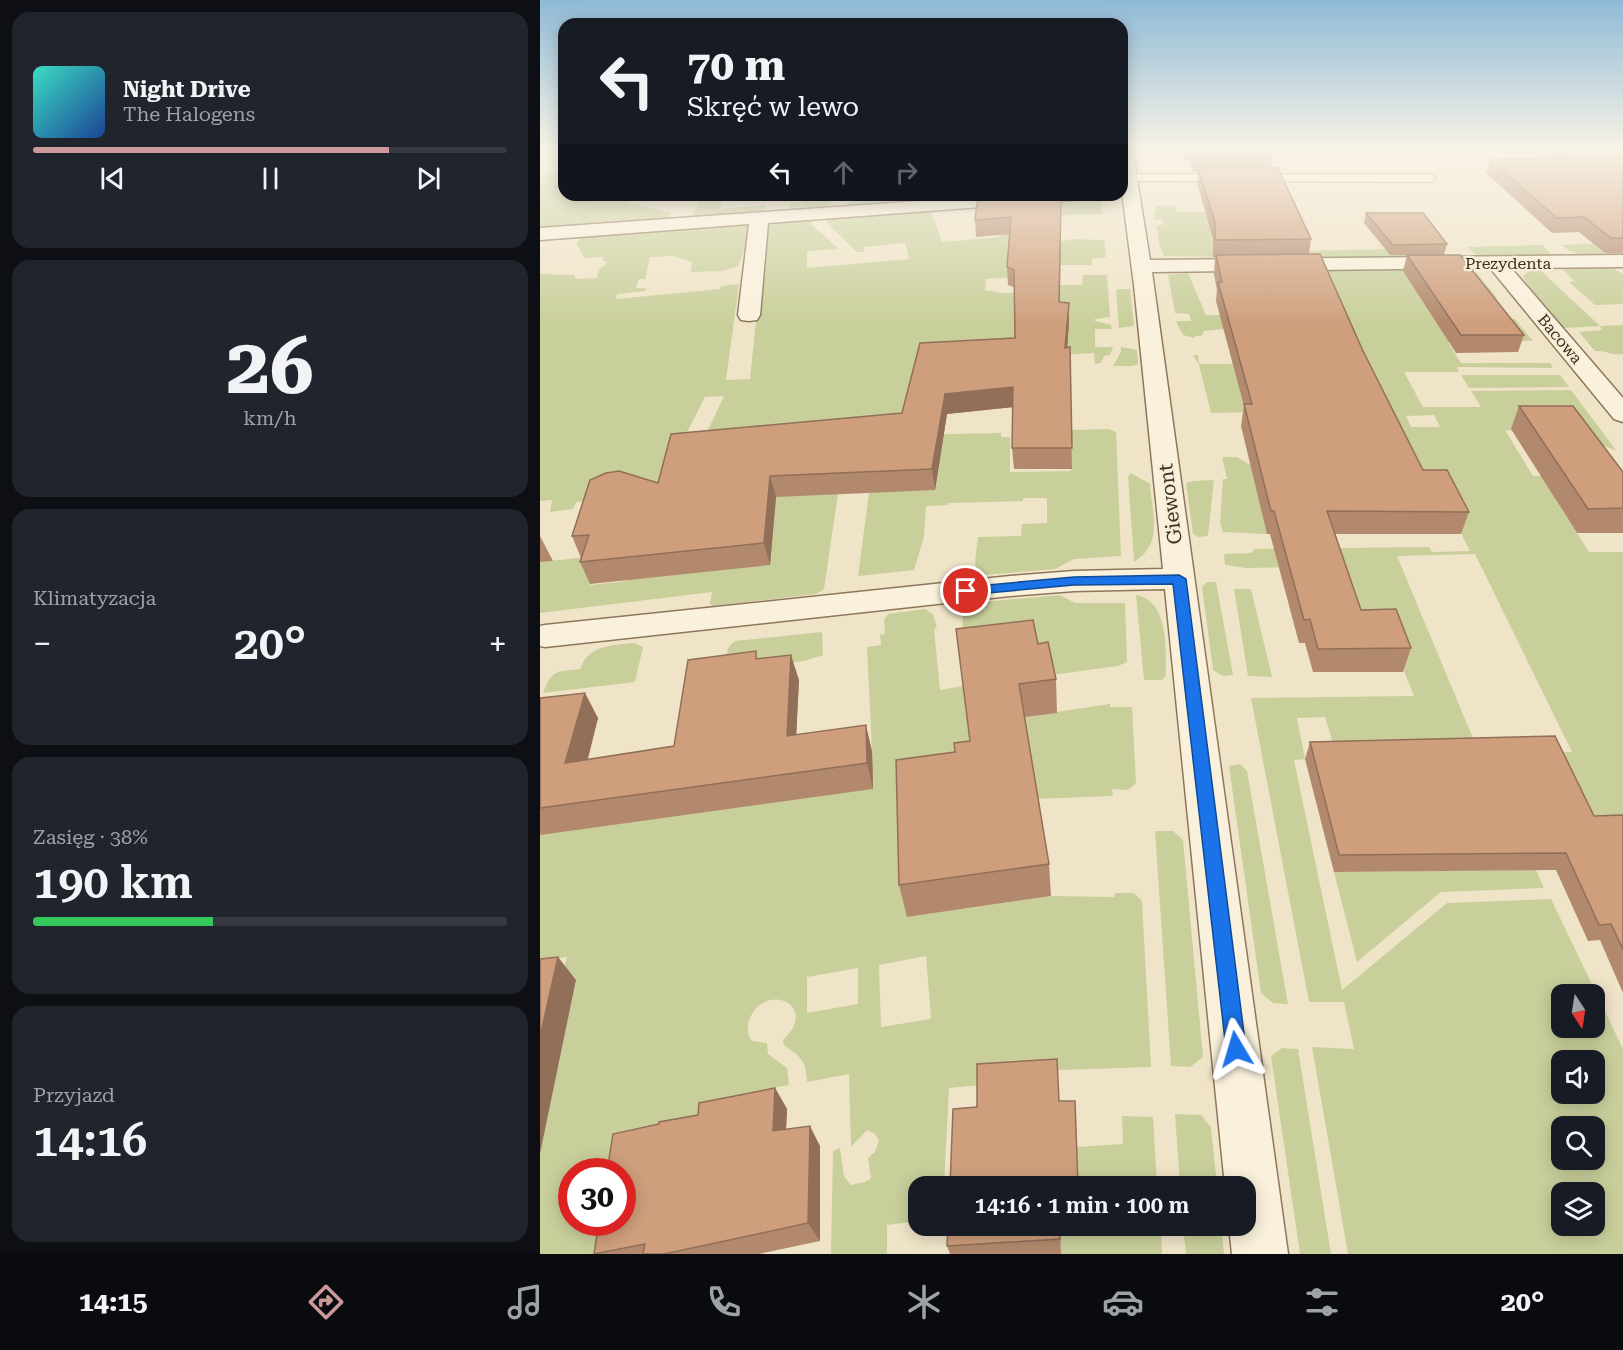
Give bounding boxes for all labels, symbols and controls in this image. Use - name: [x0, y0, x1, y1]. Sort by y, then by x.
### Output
- text: 70 m: [687, 41, 785, 90]
- icon: left: [588, 42, 666, 120]
- text: Night Drive: [123, 77, 251, 102]
- text: Skręć w lewo: [687, 91, 859, 123]
- text: The Halogens: [123, 102, 255, 126]
- icon: left: [764, 156, 797, 189]
- icon: ahead: [827, 156, 860, 189]
- icon: right: [890, 156, 923, 189]
- icon: previous: [96, 162, 129, 195]
- icon: pause: [254, 162, 287, 195]
- icon: next: [412, 162, 445, 195]
- street label: Prezydenta: [1465, 254, 1551, 273]
- street label: Bacowa: [1534, 310, 1587, 368]
- text: 26: [226, 321, 314, 412]
- text: km/h: [243, 406, 297, 430]
- street label: Giewont: [1153, 462, 1187, 546]
- pin: [940, 565, 991, 616]
- icon: arrive: [949, 574, 982, 607]
- text: Klimatyzacja: [33, 586, 156, 610]
- text: 20°: [234, 617, 306, 670]
- text: −: [33, 624, 51, 663]
- text: +: [489, 624, 507, 663]
- text: Zasięg · 38%: [33, 825, 148, 849]
- text: 190 km: [33, 856, 193, 909]
- north arrow: [1551, 984, 1605, 1038]
- map controls: [1551, 984, 1605, 1236]
- position arrow: [1204, 1017, 1268, 1081]
- button: sound: [1551, 1050, 1605, 1104]
- text: Przyjazd: [33, 1083, 115, 1107]
- text: 14:16: [33, 1114, 147, 1167]
- button: search: [1551, 1116, 1605, 1170]
- speed limit sign: 30: [558, 1158, 636, 1236]
- button: layers: [1551, 1182, 1605, 1236]
- text: 14:16 · 1 min · 100 m: [975, 1193, 1189, 1218]
- icon: directions: [305, 1281, 347, 1323]
- icon: music: [504, 1281, 546, 1323]
- icon: phone: [703, 1281, 745, 1323]
- icon: climate: [903, 1281, 945, 1323]
- icon: car: [1102, 1281, 1144, 1323]
- icon: filters: [1301, 1281, 1343, 1323]
- text: 14:15: [79, 1286, 148, 1318]
- text: 20°: [1501, 1286, 1544, 1318]

